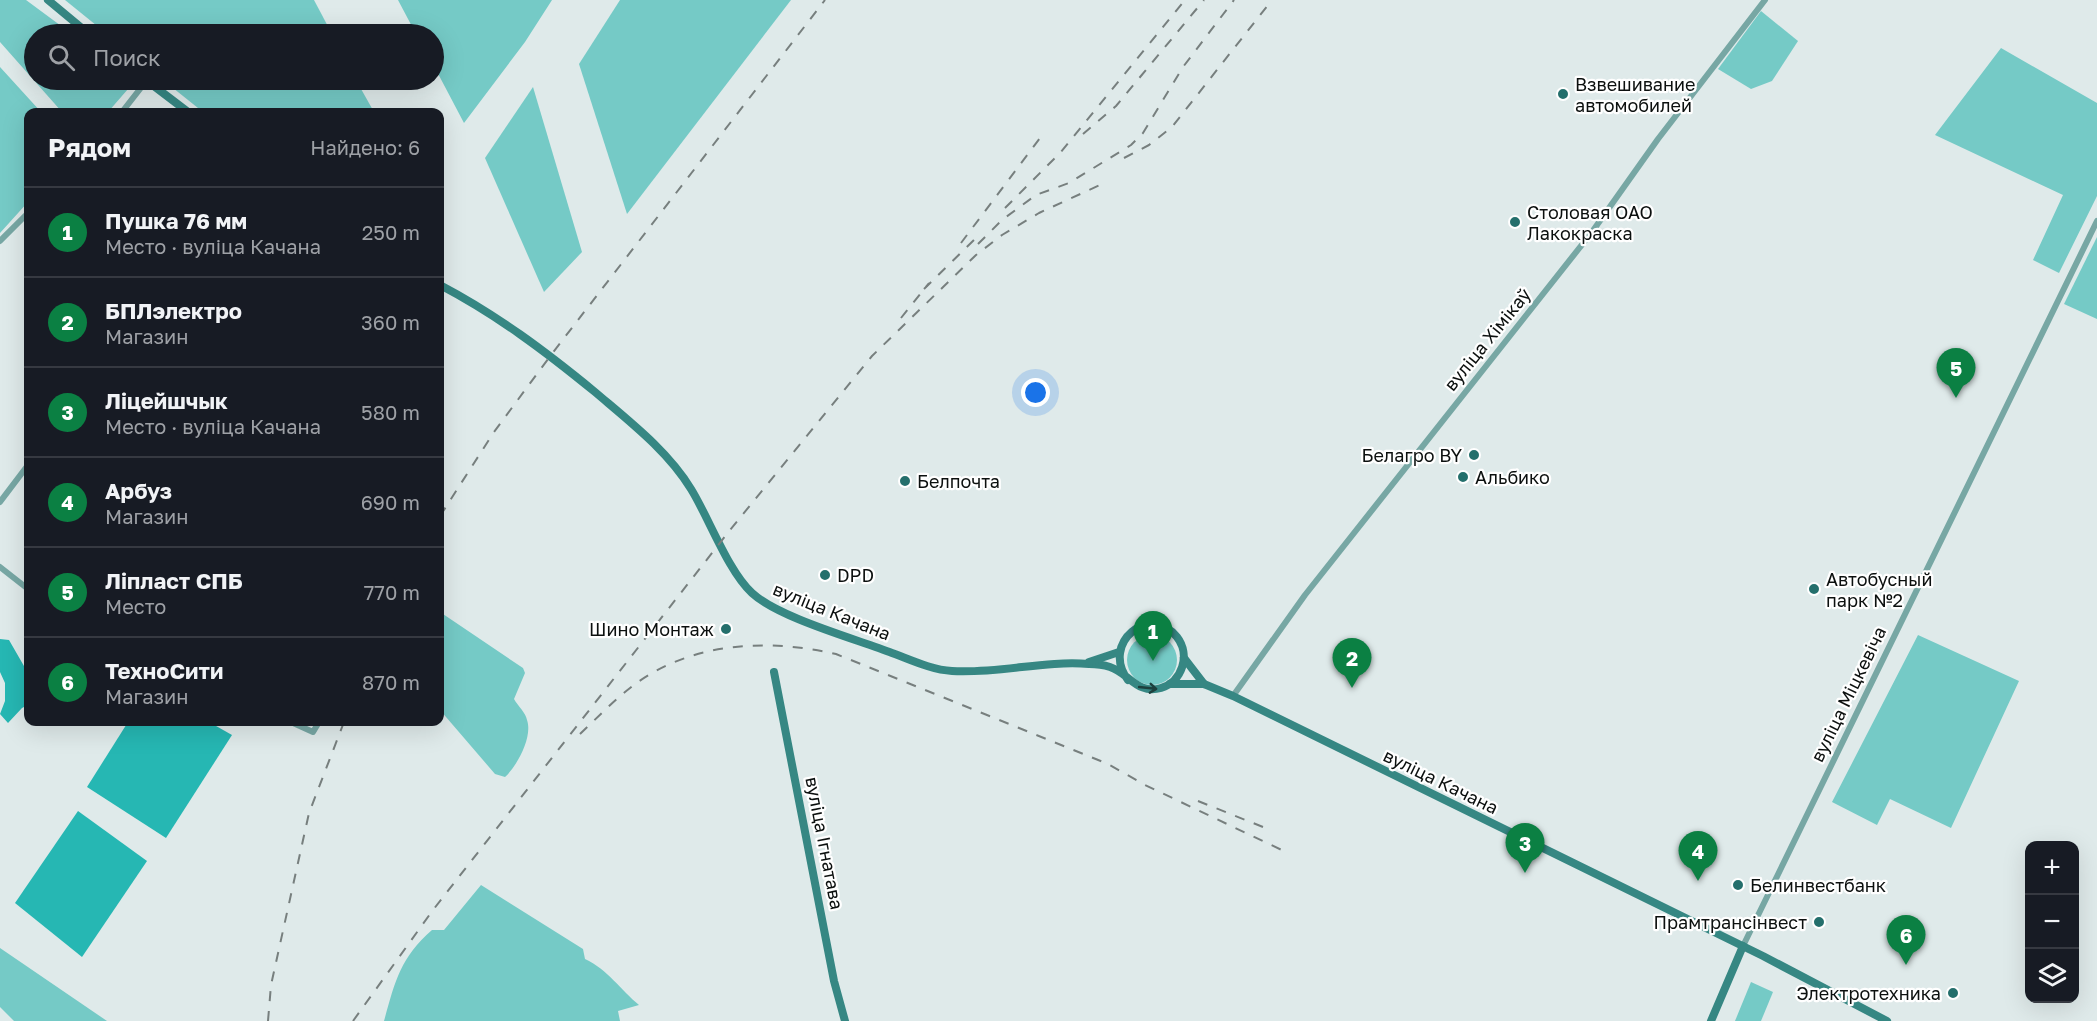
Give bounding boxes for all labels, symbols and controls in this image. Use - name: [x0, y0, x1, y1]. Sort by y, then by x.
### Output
- search box: [24, 24, 444, 90]
- icon: search: [45, 41, 78, 74]
- text: Поиск: [93, 44, 161, 71]
- place label: Взвешивание автомобилей: [1575, 73, 1695, 116]
- marker: Взвешивание автомобилей: [1556, 87, 1570, 101]
- text: Рядом: [48, 132, 131, 163]
- text: Найдено: 6: [310, 135, 420, 159]
- place label: Столовая ОАО Лакокраска: [1527, 201, 1653, 244]
- text: Пушка 76 мм: [105, 207, 247, 234]
- marker: Столовая ОАО Лакокраска: [1508, 215, 1522, 229]
- text: 1: [62, 220, 73, 244]
- text: 250 m: [362, 220, 420, 244]
- text: Место · вуліца Качана: [105, 234, 321, 258]
- street label: вуліца Хімікаў: [1439, 283, 1535, 395]
- text: БПЛэлектро: [105, 297, 242, 324]
- text: 2: [61, 310, 74, 334]
- text: 360 m: [361, 310, 420, 334]
- text: Магазин: [105, 324, 189, 348]
- pin: 5: [1936, 348, 1976, 398]
- your location: [1021, 378, 1050, 407]
- text: Ліцейшчык: [105, 387, 228, 414]
- text: 3: [61, 400, 74, 424]
- text: 580 m: [361, 400, 420, 424]
- text: Место · вуліца Качана: [105, 414, 321, 438]
- place label: Белагро BY: [1362, 444, 1462, 466]
- marker: Белагро BY: [1467, 448, 1481, 462]
- place label: Альбико: [1475, 466, 1550, 488]
- place label: Белпочта: [917, 470, 1000, 492]
- marker: Альбико: [1456, 470, 1470, 484]
- marker: Белпочта: [898, 474, 912, 488]
- text: Арбуз: [105, 477, 172, 504]
- text: 4: [61, 490, 74, 514]
- text: 690 m: [361, 490, 420, 514]
- text: Магазин: [105, 504, 189, 528]
- place label: DPD: [837, 564, 874, 586]
- text: Ліпласт СПБ: [105, 567, 243, 594]
- marker: DPD: [818, 568, 832, 582]
- place label: Автобусный парк №2: [1826, 568, 1932, 611]
- street label: вуліца Качана: [770, 577, 894, 645]
- text: 5: [61, 580, 74, 604]
- text: 770 m: [364, 580, 420, 604]
- marker: Автобусный парк №2: [1807, 582, 1821, 596]
- text: Место: [105, 594, 166, 618]
- pin: 1: [1134, 612, 1172, 661]
- place label: Шино Монтаж: [589, 618, 714, 640]
- marker: Шино Монтаж: [719, 622, 733, 636]
- street label: вуліца Міцкевіча: [1806, 623, 1890, 765]
- pin: 2: [1332, 638, 1372, 688]
- text: ТехноСити: [105, 657, 223, 684]
- text: 6: [61, 670, 74, 694]
- text: 870 m: [362, 670, 420, 694]
- one-way arrow: [1138, 682, 1157, 693]
- text: Магазин: [105, 684, 189, 708]
- street label: вуліца Качана: [1380, 744, 1502, 818]
- street label: вуліца Ігнатава: [801, 775, 849, 911]
- pin: 3: [1506, 824, 1544, 873]
- pin: 4: [1678, 832, 1718, 881]
- map controls: [2025, 841, 2079, 1003]
- button: +: [2025, 841, 2079, 895]
- place label: Белинвестбанк: [1750, 874, 1886, 896]
- marker: Белинвестбанк: [1731, 878, 1745, 892]
- button: −: [2025, 895, 2079, 949]
- place label: Прамтрансінвест: [1653, 911, 1807, 933]
- marker: Прамтрансінвест: [1812, 915, 1826, 929]
- pin: 6: [1886, 916, 1926, 965]
- button: layers: [2025, 949, 2079, 1003]
- place label: Электротехника: [1797, 982, 1941, 1004]
- marker: Электротехника: [1946, 986, 1960, 1000]

